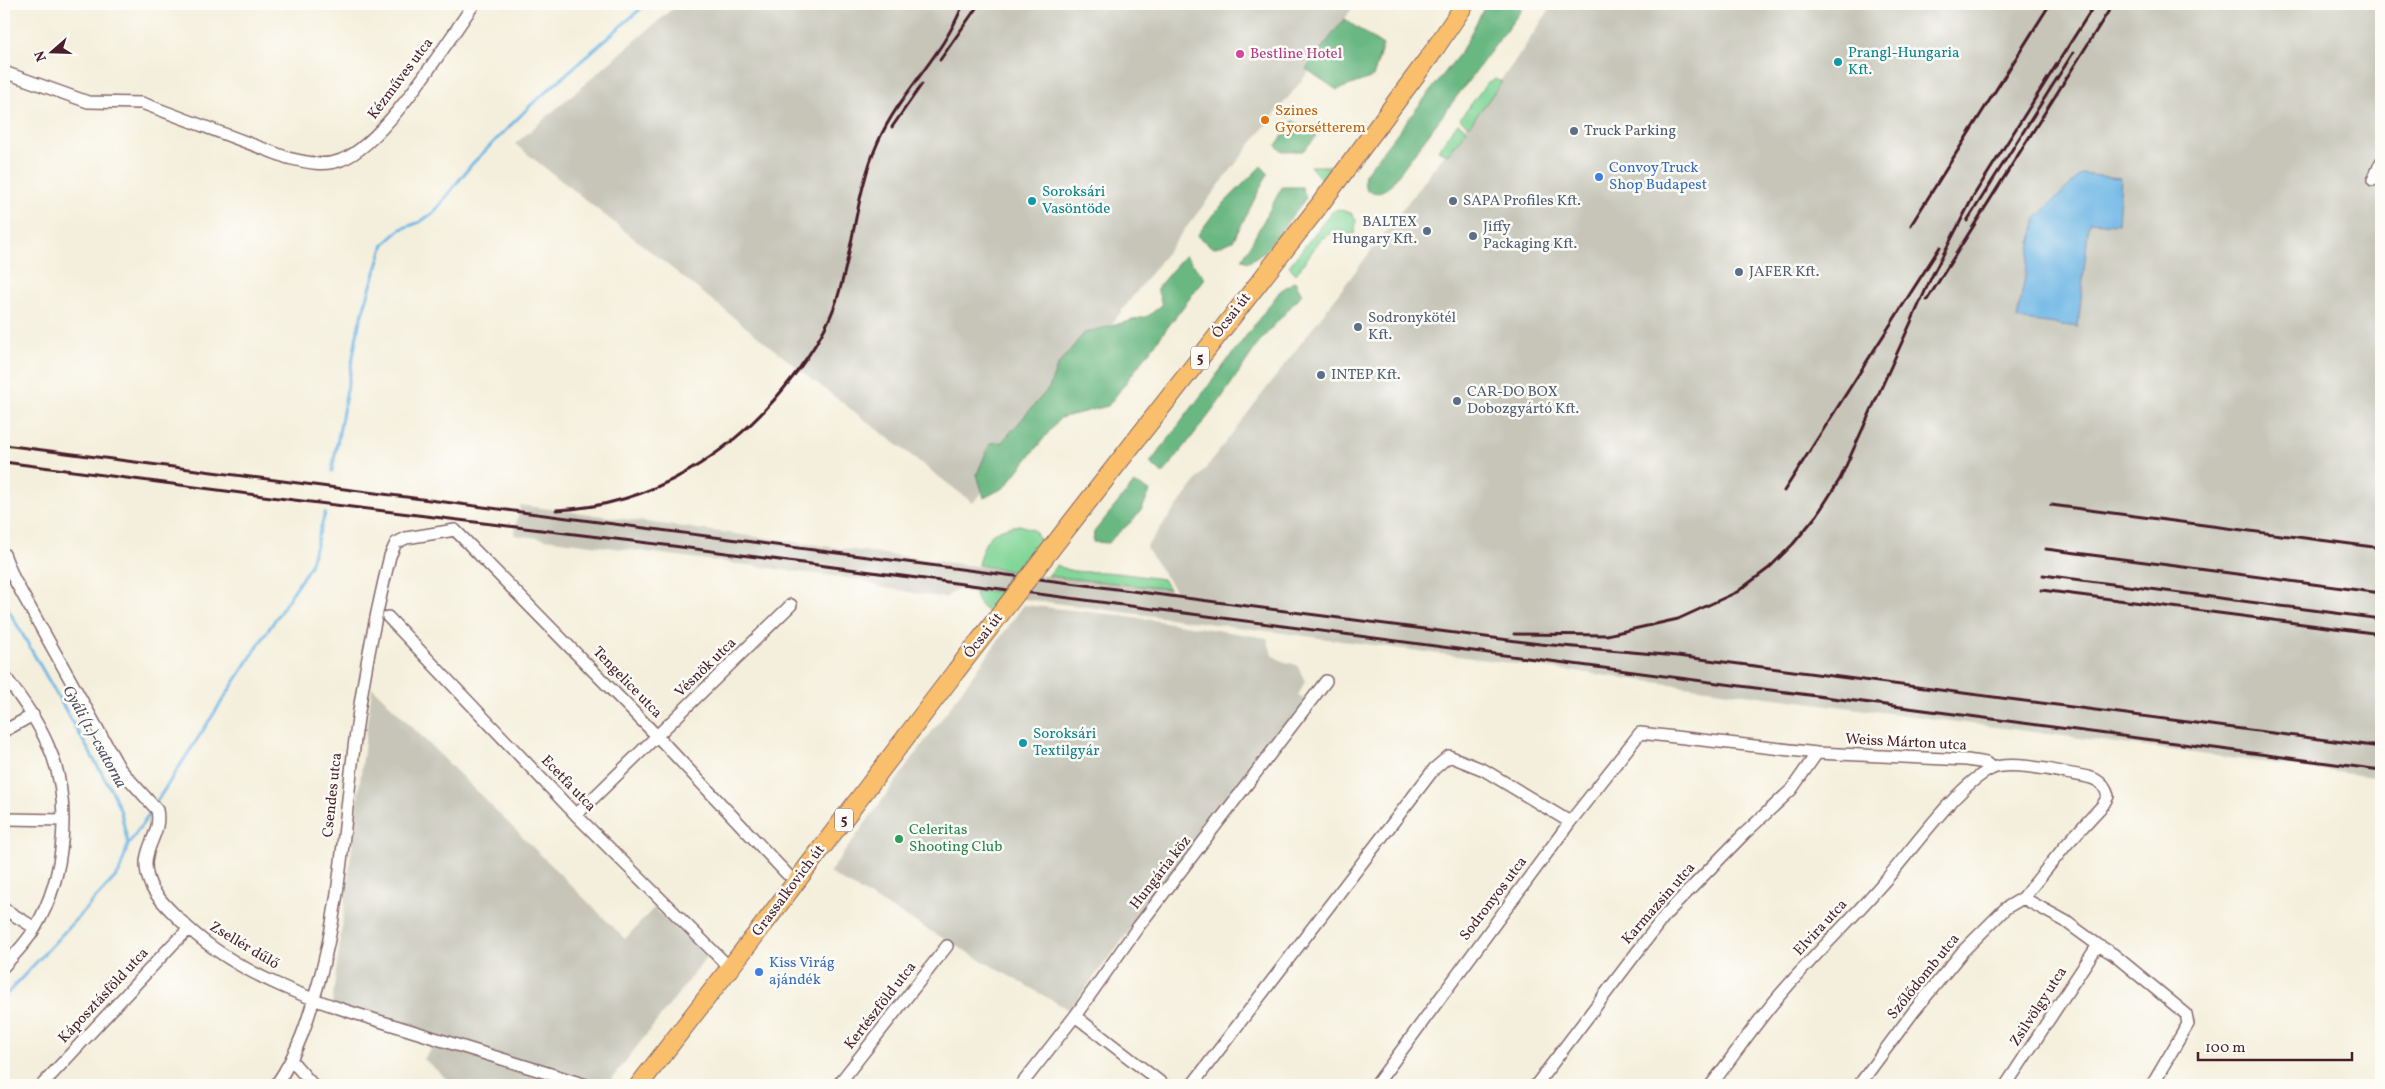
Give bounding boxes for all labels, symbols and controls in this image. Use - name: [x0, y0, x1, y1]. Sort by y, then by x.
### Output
- north arrow: [28, 28, 78, 78]
- street label: Kézműves utca: [363, 34, 439, 124]
- place label: Prangl-Hungaria Kft.: [1848, 43, 1960, 81]
- place label: Bestline Hotel: [1250, 44, 1342, 65]
- text: N: [31, 48, 52, 64]
- marker: Bestline Hotel: [1234, 48, 1246, 60]
- marker: Prangl-Hungaria Kft.: [1832, 56, 1844, 68]
- place label: Szines Gyorsétterem: [1275, 101, 1366, 139]
- marker: Szines Gyorsétterem: [1259, 114, 1271, 126]
- place label: Truck Parking: [1584, 121, 1677, 142]
- marker: Truck Parking: [1568, 125, 1580, 137]
- place label: Convoy Truck Shop Budapest: [1609, 158, 1707, 196]
- marker: Convoy Truck Shop Budapest: [1593, 171, 1605, 183]
- place label: Soroksári Vasöntöde: [1042, 182, 1110, 220]
- place label: SAPA Profiles Kft.: [1463, 191, 1581, 212]
- marker: Soroksári Vasöntöde: [1026, 195, 1038, 207]
- marker: SAPA Profiles Kft.: [1447, 195, 1459, 207]
- place label: BALTEX Hungary Kft.: [1332, 212, 1417, 250]
- place label: Jiffy Packaging Kft.: [1483, 217, 1577, 255]
- marker: BALTEX Hungary Kft.: [1421, 225, 1433, 237]
- marker: Jiffy Packaging Kft.: [1467, 230, 1479, 242]
- place label: JAFER Kft.: [1749, 262, 1819, 283]
- marker: JAFER Kft.: [1733, 266, 1745, 278]
- street label: Ócsai út: [1207, 289, 1257, 343]
- place label: Sodronykötél Kft.: [1368, 308, 1456, 346]
- marker: Sodronykötél Kft.: [1352, 321, 1364, 333]
- road number: 5: [1191, 346, 1209, 369]
- place label: INTEP Kft.: [1331, 365, 1401, 386]
- marker: INTEP Kft.: [1315, 369, 1327, 381]
- place label: CAR-DO BOX Dobozgyártó Kft.: [1467, 382, 1579, 420]
- marker: CAR-DO BOX Dobozgyártó Kft.: [1451, 395, 1463, 407]
- street label: Ócsai út: [959, 609, 1009, 663]
- street label: Vésnök utca: [671, 633, 741, 703]
- street label: Tengelice utca: [587, 643, 667, 723]
- water label: Gyáli (1.)-csatorna: [57, 682, 132, 793]
- place label: Soroksári Textilgyár: [1033, 724, 1099, 762]
- street label: Weiss Márton utca: [1845, 729, 1967, 757]
- marker: Soroksári Textilgyár: [1017, 737, 1029, 749]
- street label: Ecetfa utca: [536, 751, 600, 817]
- street label: Csendes utca: [318, 752, 348, 838]
- road number: 5: [835, 808, 853, 832]
- place label: Celeritas Shooting Club: [909, 820, 1003, 858]
- street label: Hungária köz: [1125, 832, 1197, 914]
- marker: Celeritas Shooting Club: [893, 833, 905, 845]
- street label: Grassalkovich út: [748, 841, 830, 941]
- street label: Sodronyos utca: [1455, 853, 1533, 945]
- street label: Karmazsin utca: [1617, 858, 1701, 950]
- street label: Elvira utca: [1789, 895, 1853, 961]
- street label: Zsellér dűlő: [205, 917, 283, 975]
- street label: Szőlődomb utca: [1883, 930, 1965, 1024]
- street label: Káposztásföld utca: [54, 943, 154, 1049]
- place label: Kiss Virág ajándék: [769, 953, 835, 991]
- street label: Kertészföld utca: [840, 958, 922, 1054]
- street label: Zsilvölgy utca: [2005, 963, 2073, 1051]
- marker: Kiss Virág ajándék: [753, 966, 765, 978]
- scale bar: [2198, 1029, 2351, 1061]
- text: 100 m: [2205, 1038, 2245, 1059]

